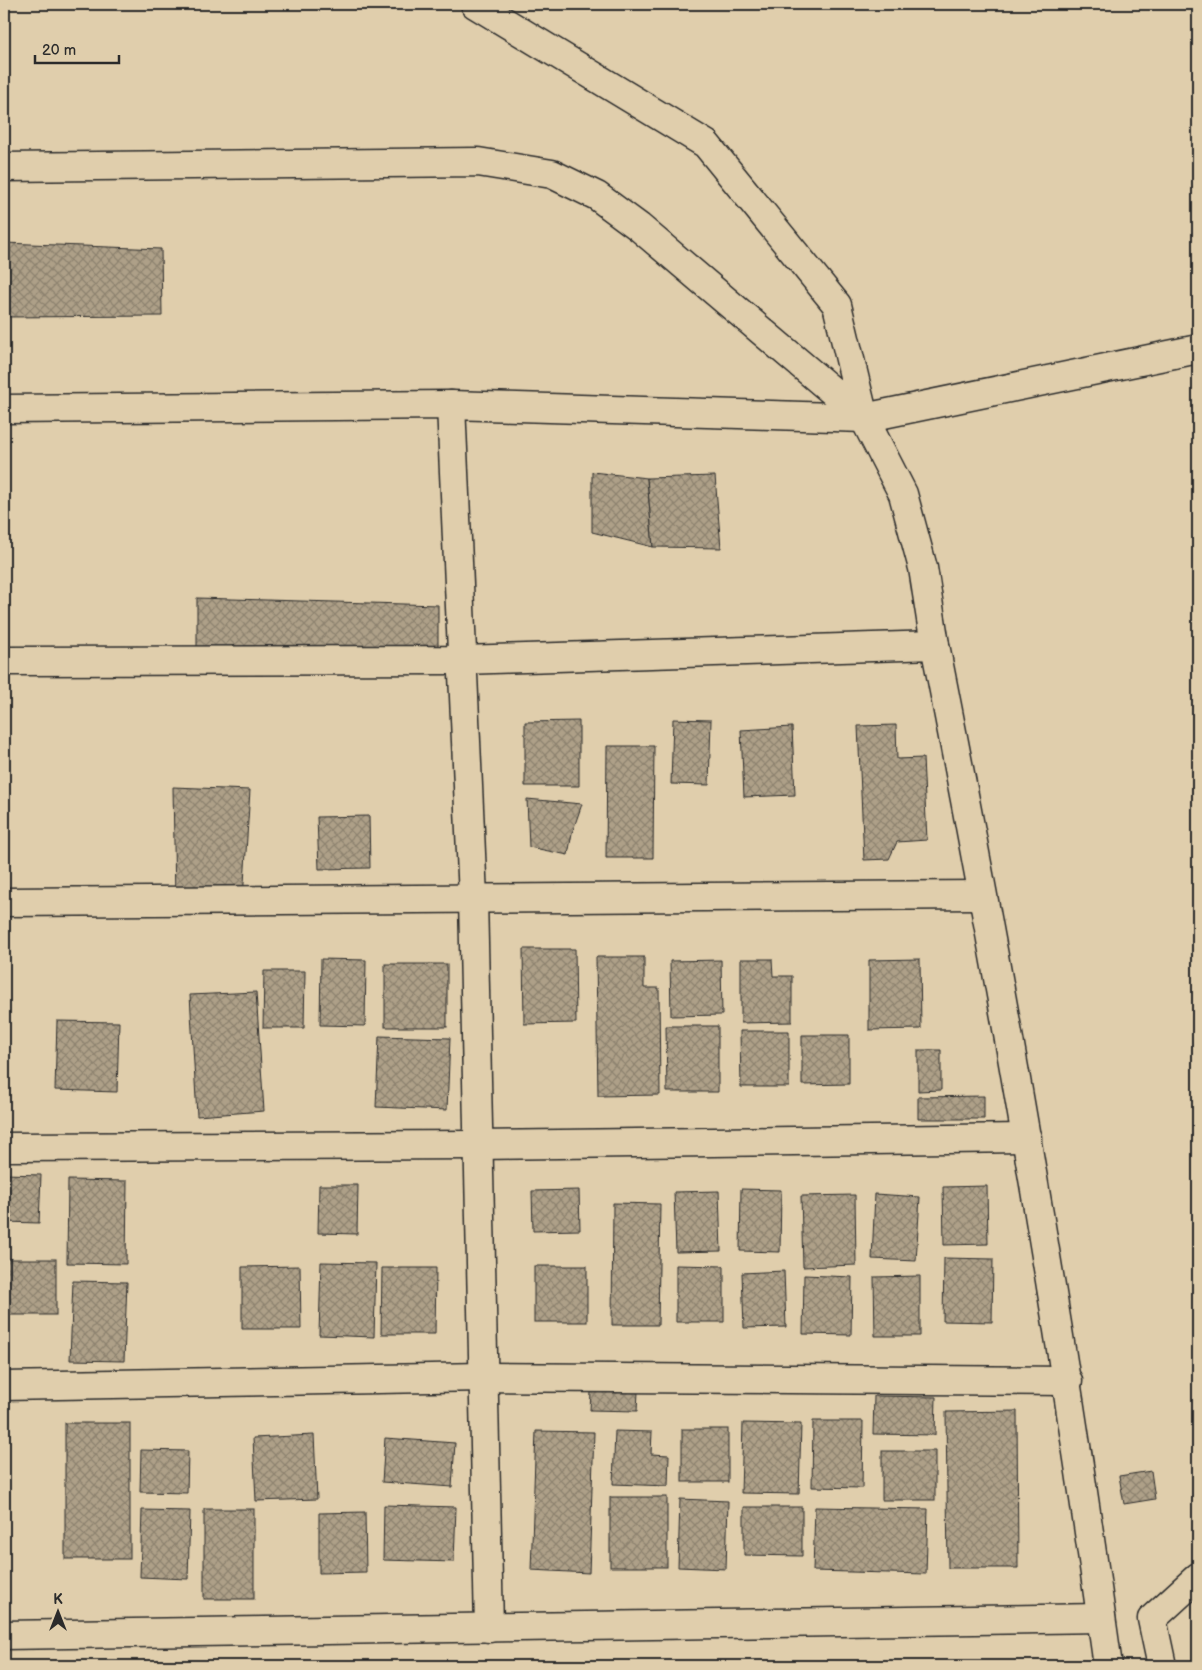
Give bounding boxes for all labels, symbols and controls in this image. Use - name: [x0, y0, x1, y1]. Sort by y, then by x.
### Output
- scale bar: [35, 32, 119, 64]
- text: 20 m: [42, 41, 76, 60]
- north arrow: [32, 1588, 82, 1638]
- text: K: [53, 1591, 63, 1608]

